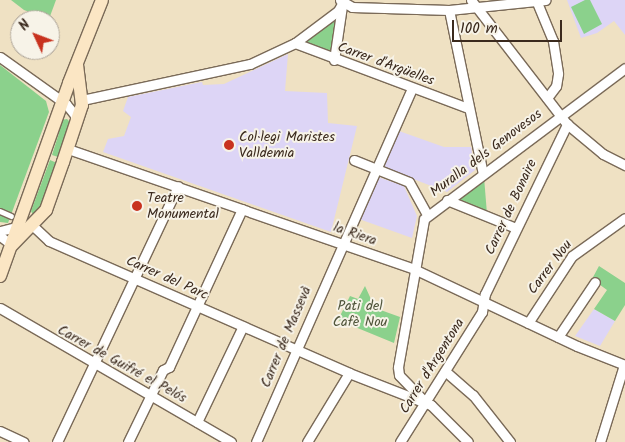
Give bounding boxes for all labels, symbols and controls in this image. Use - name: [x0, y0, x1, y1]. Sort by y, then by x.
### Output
- north arrow: [10, 10, 60, 60]
- scale bar: [455, 10, 565, 42]
- text: N: [14, 15, 36, 36]
- text: 100 m: [460, 17, 498, 41]
- street label: Carrer d'Argüelles: [335, 39, 437, 89]
- street label: Muralla dels Genovesos: [427, 106, 545, 200]
- place label: Col·legi Maristes Valldemia: [239, 129, 335, 162]
- marker: Col·legi Maristes Valldemia: [223, 139, 235, 151]
- street label: Carrer de Bonaire: [482, 157, 540, 257]
- place label: Teatre Monumental: [147, 190, 219, 222]
- marker: Teatre Monumental: [131, 200, 143, 212]
- street label: la Riera: [331, 219, 379, 249]
- street label: Carrer Nou: [524, 237, 576, 297]
- street label: Carrer del Parc: [123, 252, 211, 304]
- street label: Carrer de Massevà: [257, 284, 315, 390]
- park label: Pati del Cafè Nou: [333, 298, 387, 331]
- street label: Carrer d'Argentona: [396, 315, 468, 417]
- street label: Carrer de Guifré el Pelós: [55, 322, 189, 406]

